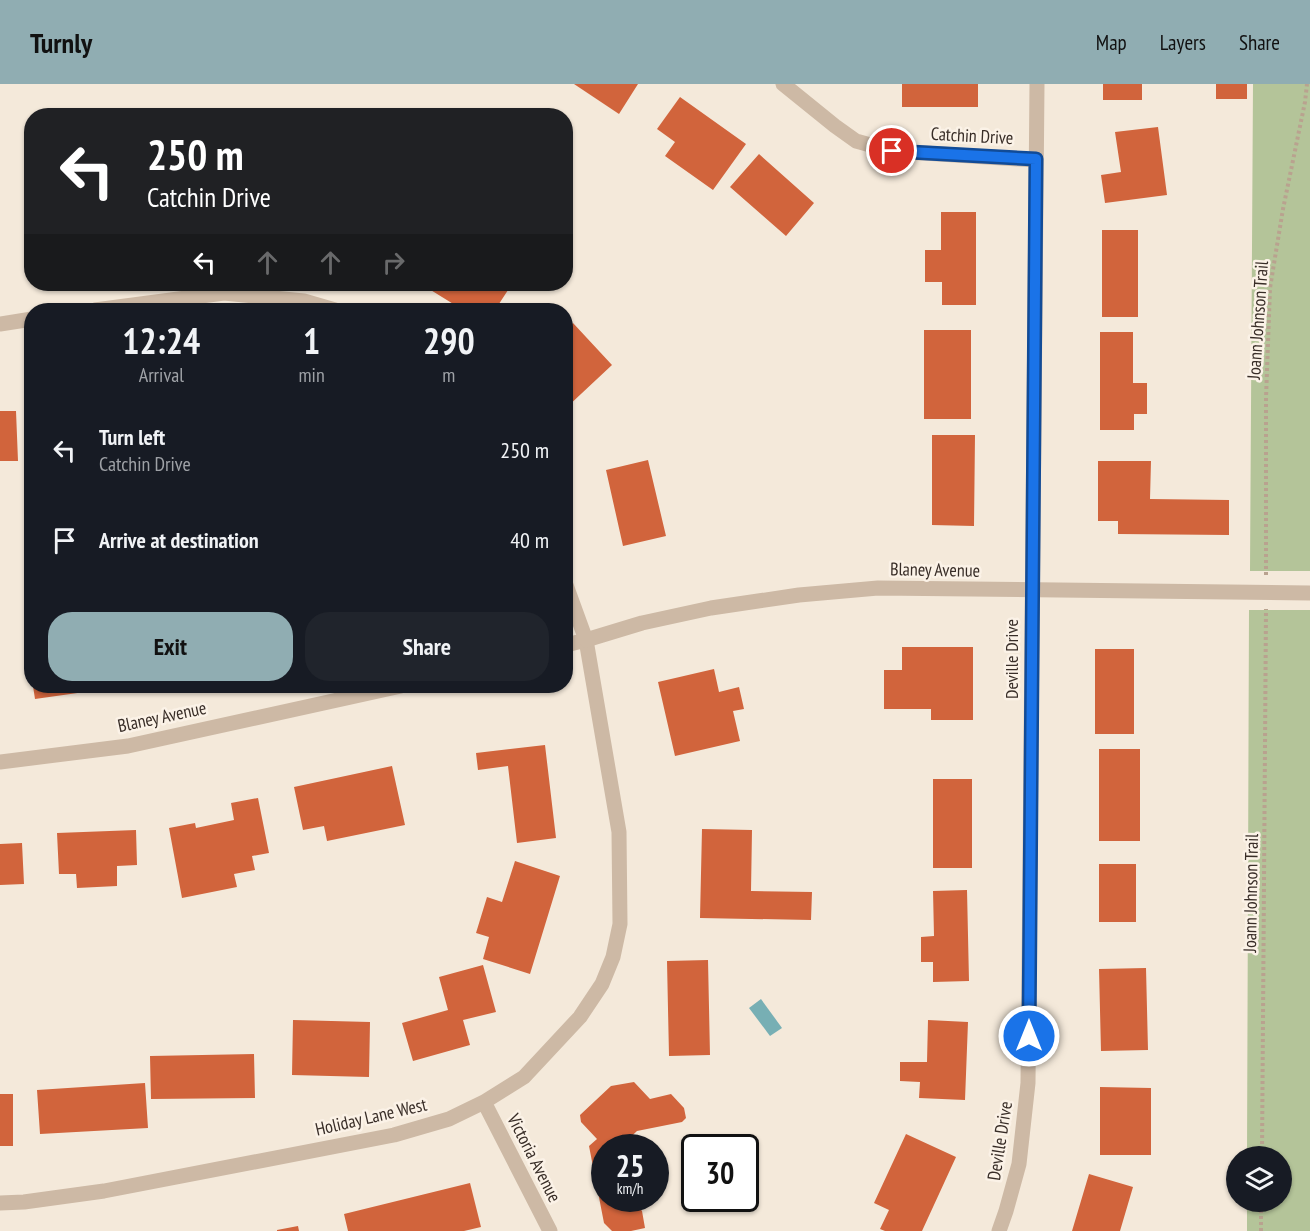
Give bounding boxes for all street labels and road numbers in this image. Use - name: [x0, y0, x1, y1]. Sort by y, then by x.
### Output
- street label: Catchin Drive: [930, 122, 1014, 149]
- street label: Joann Johnson Trail: [1242, 259, 1273, 381]
- street label: Blaney Avenue: [890, 557, 980, 582]
- street label: Deville Drive: [1000, 619, 1023, 699]
- street label: Blaney Avenue: [115, 696, 208, 737]
- street label: Joann Johnson Trail: [1238, 833, 1263, 954]
- street label: Holiday Lane West: [313, 1092, 429, 1141]
- street label: Deville Drive: [982, 1100, 1017, 1182]
- street label: Victoria Avenue: [502, 1109, 567, 1206]

